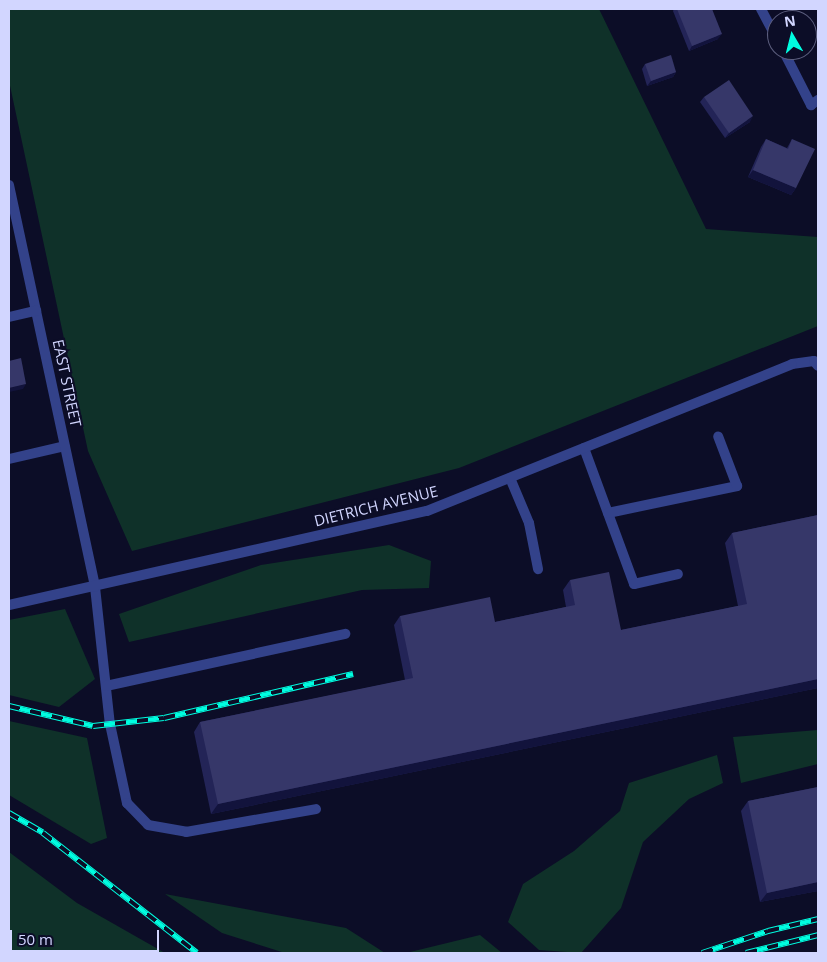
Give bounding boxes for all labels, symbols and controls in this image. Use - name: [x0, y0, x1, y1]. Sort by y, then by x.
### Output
- north arrow: [767, 10, 817, 60]
- text: N: [783, 10, 797, 31]
- street label: EAST STREET: [49, 338, 85, 428]
- street label: DIETRICH AVENUE: [312, 482, 440, 530]
- scale bar: [12, 920, 161, 952]
- text: 50 m: [18, 929, 53, 949]

